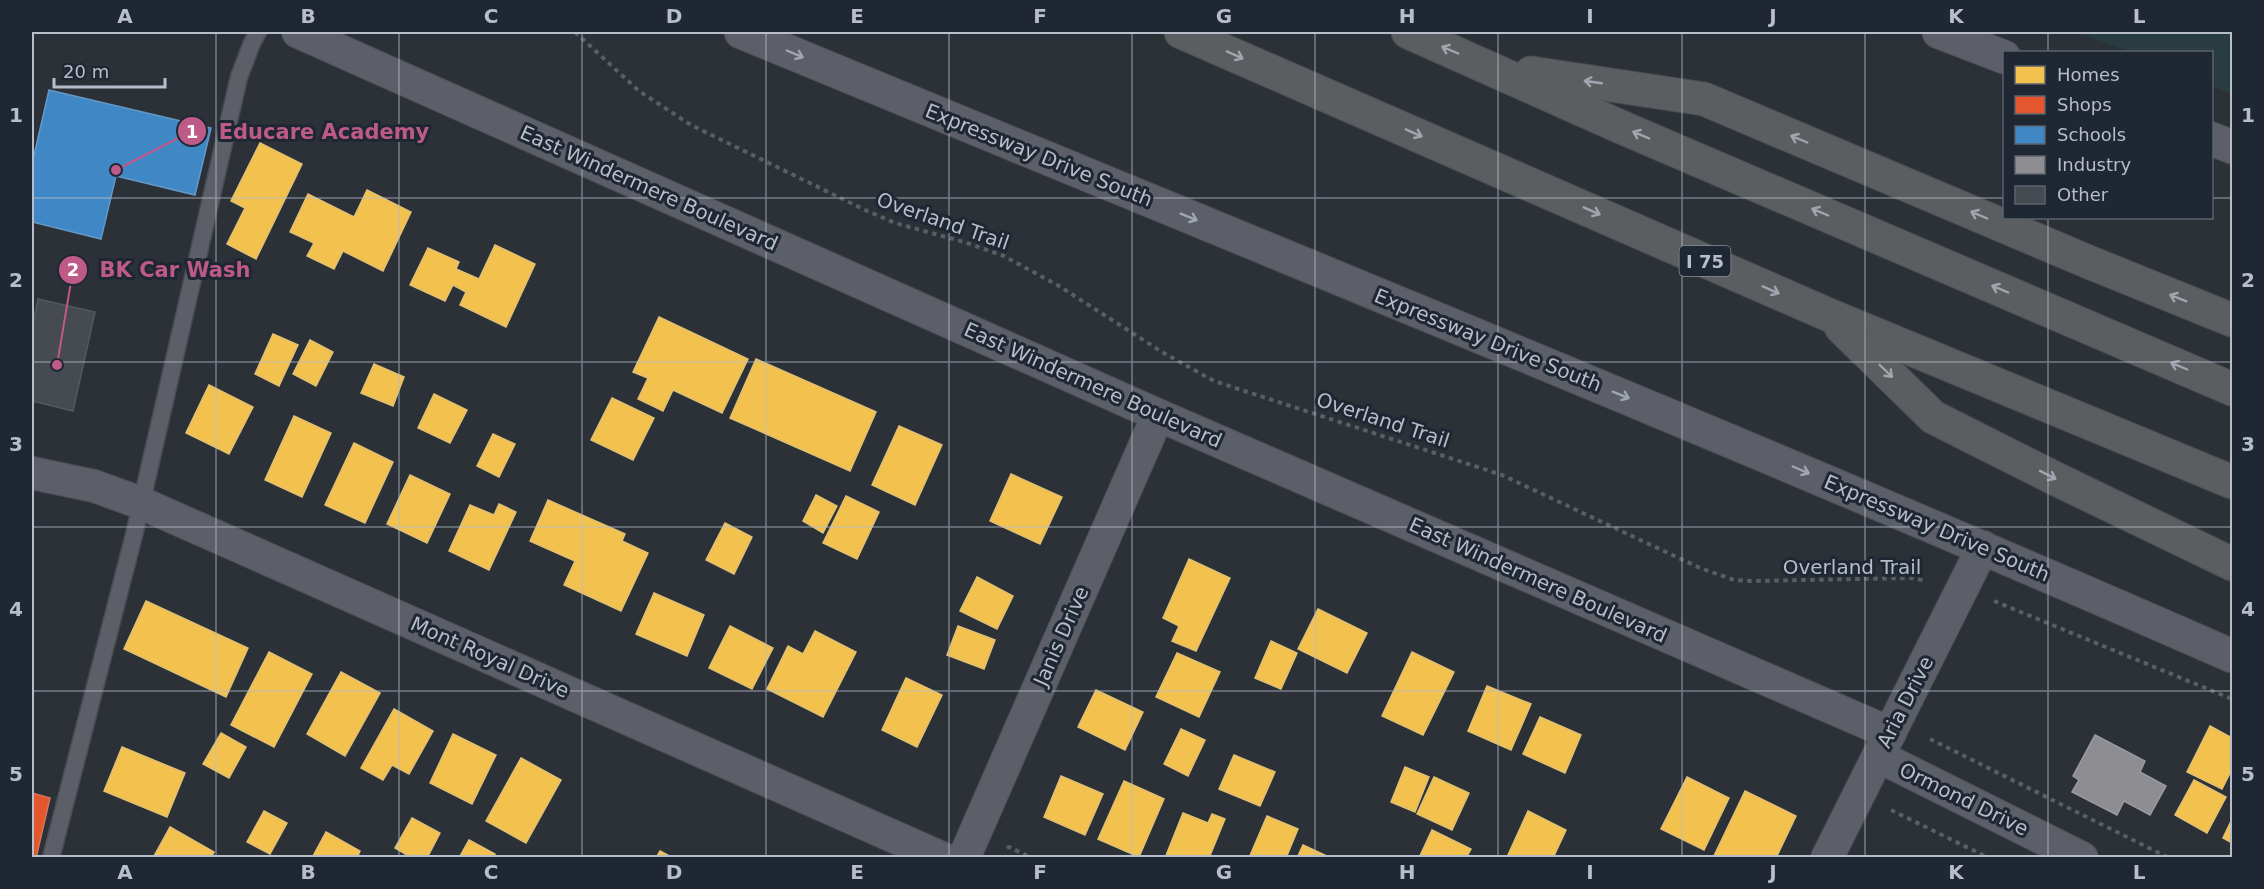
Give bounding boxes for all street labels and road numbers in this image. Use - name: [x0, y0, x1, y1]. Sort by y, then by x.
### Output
- street label: Expressway Drive South: [922, 98, 1156, 212]
- street label: East Windermere Boulevard: [517, 120, 781, 256]
- street label: Overland Trail: [874, 187, 1012, 255]
- road number: I 75: [1680, 246, 1730, 276]
- street label: Expressway Drive South: [1371, 283, 1605, 397]
- street label: East Windermere Boulevard: [961, 317, 1225, 453]
- street label: Overland Trail: [1313, 387, 1453, 453]
- street label: Expressway Drive South: [1821, 470, 2053, 586]
- street label: East Windermere Boulevard: [1406, 512, 1670, 648]
- street label: Overland Trail: [1783, 555, 1921, 579]
- street label: Janis Drive: [1028, 582, 1094, 691]
- street label: Mont Royal Drive: [407, 611, 573, 703]
- street label: Aria Drive: [1872, 652, 1938, 752]
- street label: Ormond Drive: [1896, 757, 2032, 841]

